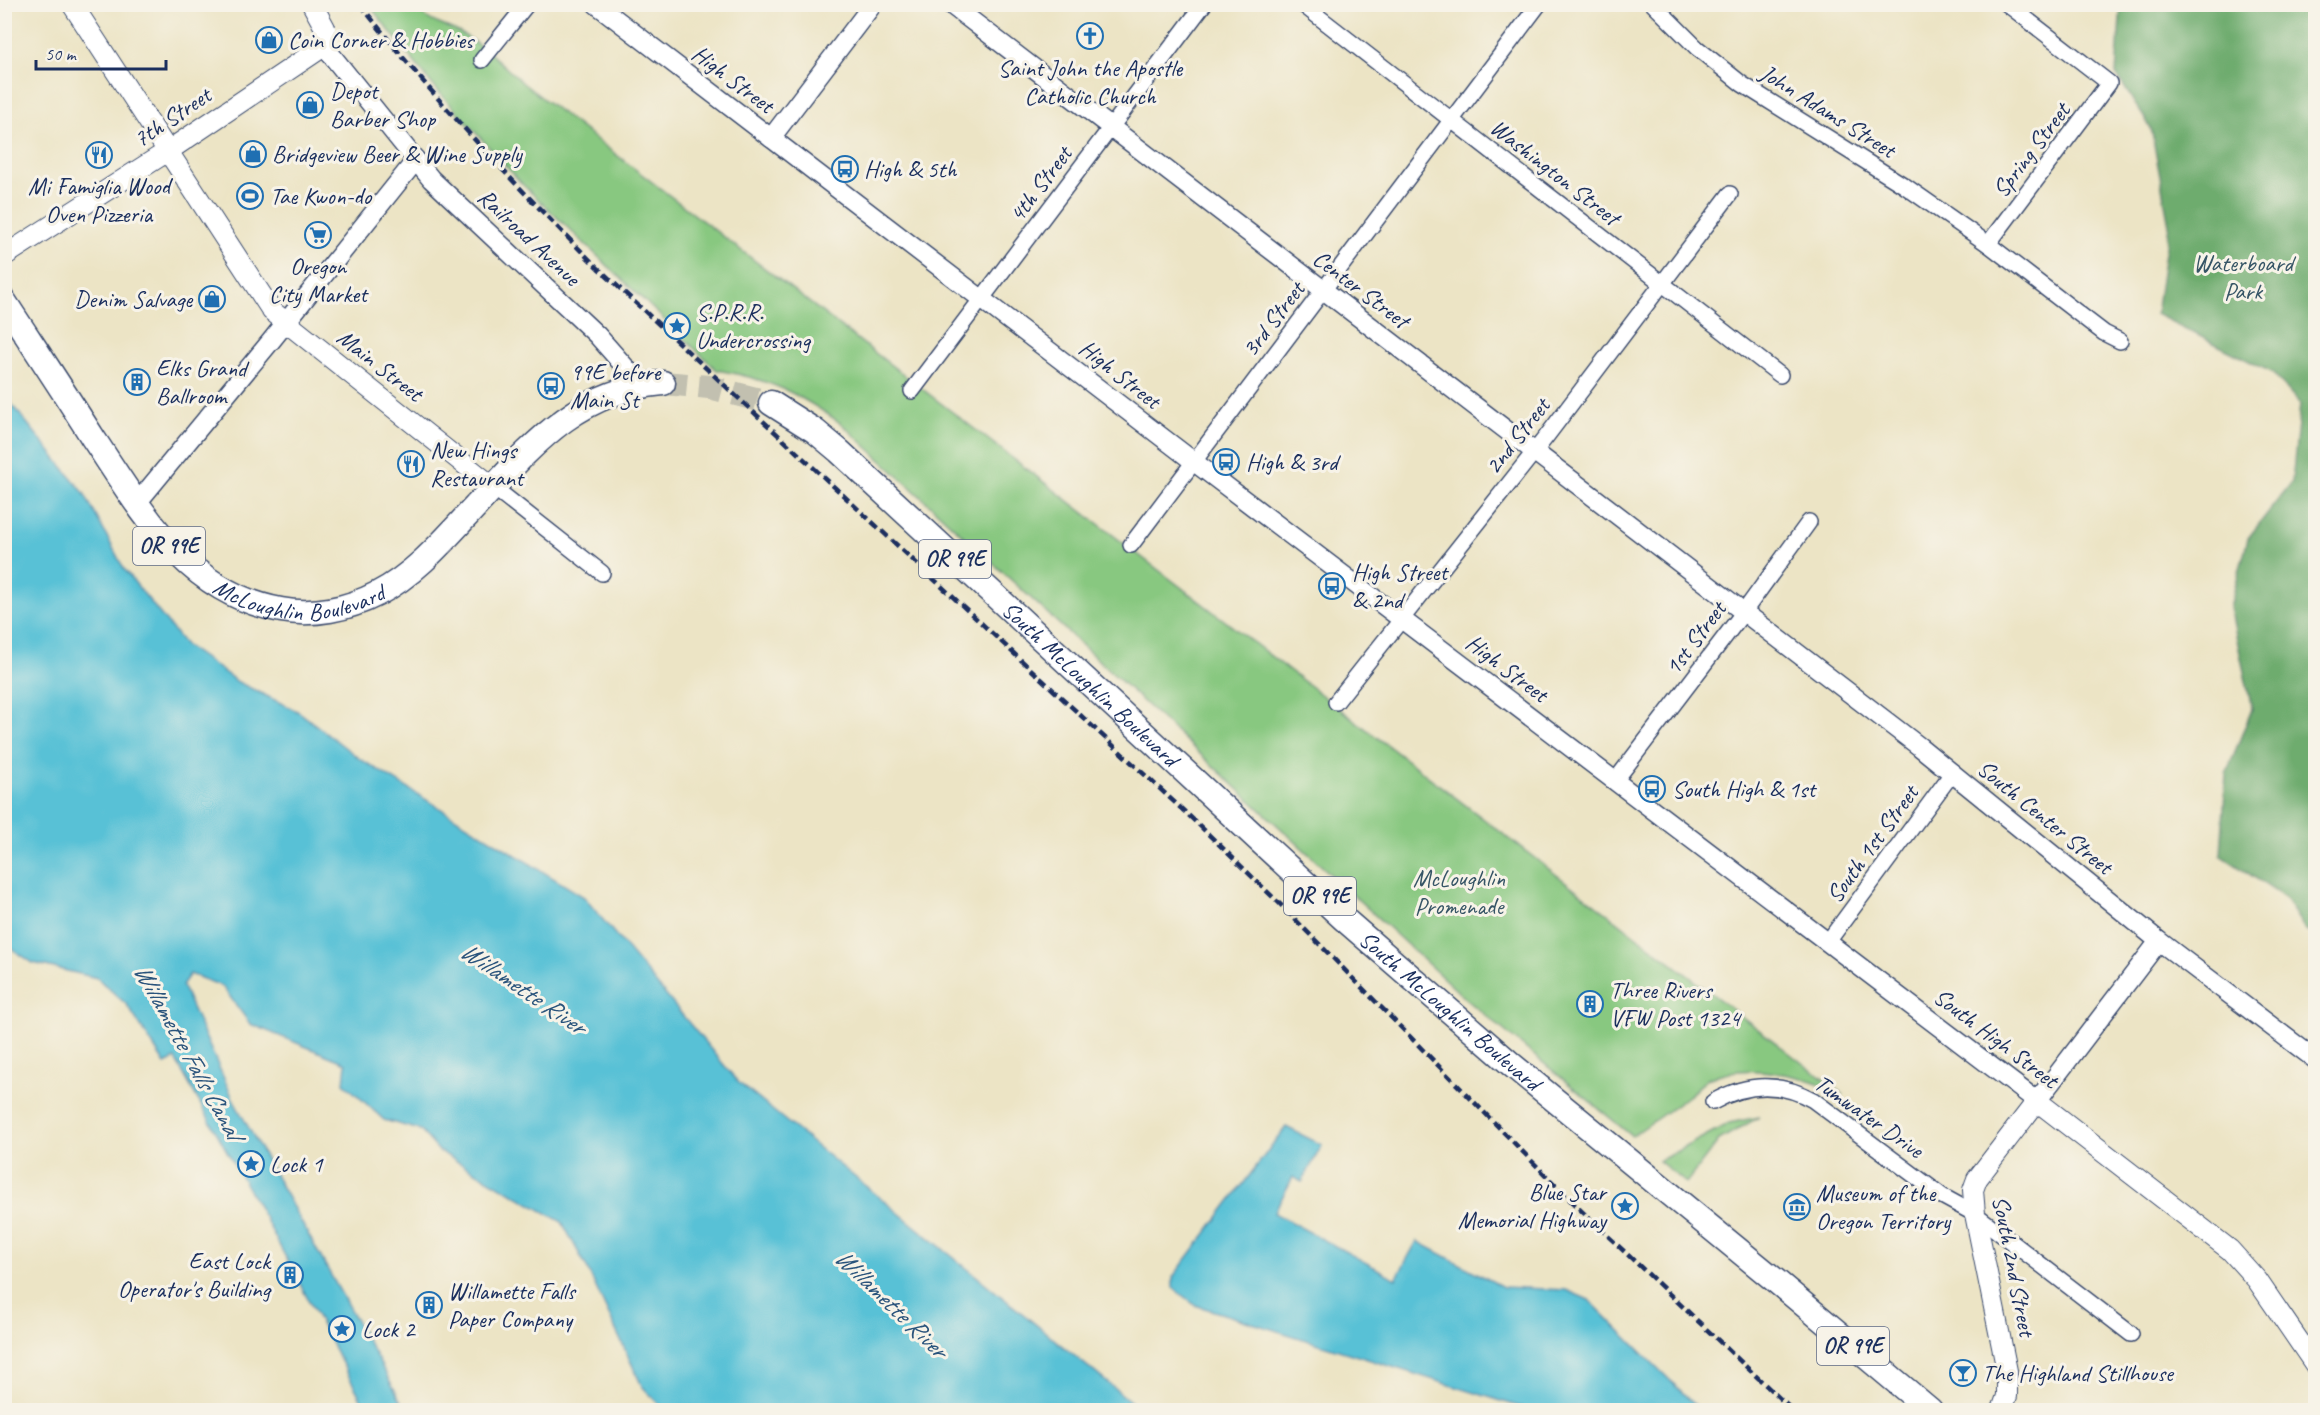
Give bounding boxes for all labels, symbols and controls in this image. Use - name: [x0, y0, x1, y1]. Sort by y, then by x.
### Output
- church icon: Saint John the Apostle Catholic Church: [1075, 21, 1105, 51]
- shop icon: Coin Corner & Hobbies: [254, 25, 284, 55]
- place label: Coin Corner & Hobbies: [288, 25, 475, 55]
- scale bar: [36, 33, 166, 71]
- street label: High Street: [686, 38, 782, 121]
- text: 50 m: [45, 43, 78, 65]
- place label: Saint John the Apostle Catholic Church: [998, 53, 1184, 111]
- street label: John Adams Street: [1754, 57, 1903, 166]
- place label: Depot Barber Shop: [330, 76, 437, 134]
- street label: 7th Street: [127, 79, 218, 154]
- shop icon: Depot Barber Shop: [295, 90, 325, 120]
- street label: Spring Street: [1986, 95, 2078, 203]
- street label: Washington Street: [1484, 112, 1628, 234]
- street label: 4th Street: [1002, 138, 1079, 228]
- shop icon: Bridgeview Beer & Wine Supply: [238, 139, 268, 169]
- place label: Bridgeview Beer & Wine Supply: [272, 139, 523, 169]
- restaurant icon: Mi Famiglia Wood Oven Pizzeria: [84, 140, 114, 170]
- bus stop icon: High & 5th: [830, 154, 860, 184]
- place label: High & 5th: [864, 154, 958, 184]
- place label: Mi Famiglia Wood Oven Pizzeria: [28, 171, 174, 229]
- sports icon: Tae Kwon-do: [235, 181, 265, 211]
- place label: Tae Kwon-do: [270, 181, 373, 211]
- street label: Railroad Avenue: [471, 182, 588, 294]
- supermarket icon: Oregon City Market: [303, 220, 333, 250]
- street label: Center Street: [1307, 243, 1417, 337]
- park label: Waterboard Park: [2193, 248, 2296, 306]
- place label: Oregon City Market: [269, 251, 369, 309]
- street label: 3rd Street: [1235, 274, 1312, 363]
- place label: Denim Salvage: [74, 284, 194, 314]
- shop icon: Denim Salvage: [197, 284, 227, 314]
- place label: S.P.R.R. Undercrossing: [696, 297, 812, 355]
- place icon: S.P.R.R. Undercrossing: [662, 311, 692, 341]
- street label: Main Street: [331, 322, 431, 409]
- street label: High Street: [1073, 333, 1168, 416]
- place label: Elks Grand Ballroom: [156, 353, 250, 411]
- place label: 99E before Main St: [570, 357, 662, 415]
- building icon: Elks Grand Ballroom: [122, 367, 152, 397]
- bus stop icon: 99E before Main St: [536, 371, 566, 401]
- street label: 2nd Street: [1478, 390, 1557, 480]
- place label: New Hings Restaurant: [430, 435, 525, 493]
- bus stop icon: High & 3rd: [1211, 447, 1241, 477]
- place label: High & 3rd: [1246, 447, 1341, 477]
- restaurant icon: New Hings Restaurant: [396, 449, 426, 479]
- road number: OR 99E: [133, 527, 205, 565]
- road number: OR 99E: [919, 540, 991, 578]
- place label: High Street & 2nd: [1352, 557, 1449, 615]
- bus stop icon: High Street & 2nd: [1317, 571, 1347, 601]
- street label: McLoughlin Boulevard: [208, 572, 393, 627]
- street label: 1st Street: [1658, 594, 1734, 681]
- street label: South McLoughlin Boulevard: [996, 595, 1188, 776]
- street label: High Street: [1460, 627, 1556, 710]
- street label: South Center Street: [1971, 753, 2120, 882]
- bus stop icon: South High & 1st: [1637, 774, 1667, 804]
- place label: South High & 1st: [1672, 774, 1817, 804]
- street label: South 1st Street: [1819, 778, 1926, 909]
- park label: McLoughlin Promenade: [1413, 863, 1506, 921]
- road number: OR 99E: [1284, 877, 1356, 915]
- street label: South McLoughlin Boulevard: [1353, 924, 1550, 1100]
- water label: Willamette River: [454, 934, 596, 1044]
- water label: Willamette Falls Canal: [126, 958, 254, 1152]
- place label: Three Rivers VFW Post 1324: [1610, 975, 1742, 1033]
- street label: South High Street: [1928, 981, 2066, 1096]
- building icon: Three Rivers VFW Post 1324: [1575, 989, 1605, 1019]
- street label: Tumwater Drive: [1809, 1068, 1931, 1166]
- place icon: Lock 1: [236, 1149, 266, 1179]
- place label: Lock 1: [270, 1149, 324, 1179]
- place label: Blue Star Memorial Highway: [1458, 1177, 1608, 1235]
- place label: Museum of the Oregon Territory: [1816, 1178, 1952, 1236]
- place icon: Blue Star Memorial Highway: [1610, 1191, 1640, 1221]
- museum icon: Museum of the Oregon Territory: [1782, 1192, 1812, 1222]
- street label: South 2nd Street: [1986, 1193, 2043, 1341]
- water label: Willamette River: [828, 1241, 958, 1368]
- place label: East Lock Operator's Building: [118, 1246, 272, 1304]
- building icon: East Lock Operator's Building: [275, 1260, 305, 1290]
- place label: Willamette Falls Paper Company: [448, 1276, 577, 1334]
- building icon: Willamette Falls Paper Company: [414, 1290, 444, 1320]
- place icon: Lock 2: [327, 1314, 357, 1344]
- place label: Lock 2: [362, 1314, 417, 1344]
- road number: OR 99E: [1817, 1327, 1889, 1365]
- bar icon: The Highland Stillhouse: [1948, 1358, 1978, 1388]
- place label: The Highland Stillhouse: [1982, 1358, 2175, 1388]

